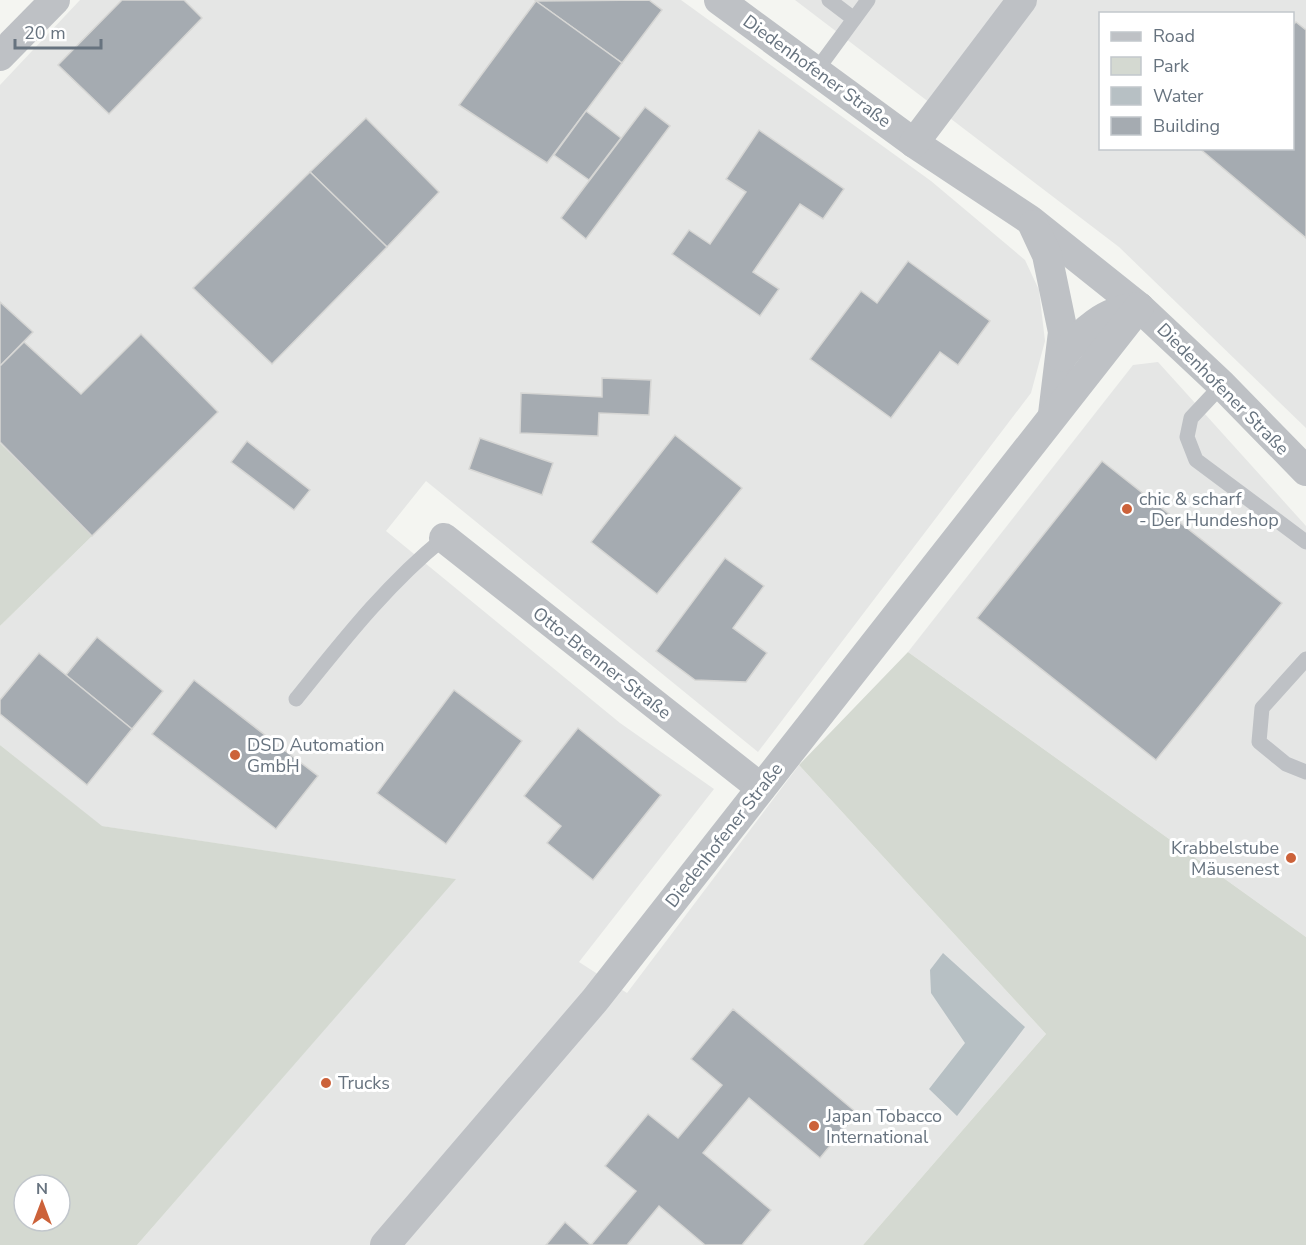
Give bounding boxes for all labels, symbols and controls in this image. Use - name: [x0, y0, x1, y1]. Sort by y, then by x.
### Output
- street label: Diedenhofener Straße: [738, 9, 896, 133]
- scale bar: [15, 12, 100, 50]
- legend: [1099, 12, 1294, 150]
- text: 20 m: [24, 21, 66, 45]
- text: Road: [1153, 24, 1195, 48]
- text: Park: [1153, 54, 1190, 78]
- text: Water: [1153, 84, 1204, 108]
- text: Building: [1153, 114, 1220, 138]
- street label: Diedenhofener Straße: [1152, 318, 1294, 460]
- place label: chic & scharf - Der Hundeshop: [1139, 487, 1279, 532]
- marker: chic & scharf - Der Hundeshop: [1120, 502, 1134, 516]
- street label: Otto-Brenner-Straße: [528, 601, 676, 725]
- place label: DSD Automation GmbH: [247, 733, 385, 778]
- marker: DSD Automation GmbH: [228, 748, 242, 762]
- street label: Diedenhofener Straße: [660, 758, 788, 912]
- place label: Krabbelstube Mäusenest: [1171, 836, 1280, 881]
- marker: Krabbelstube Mäusenest: [1284, 851, 1298, 865]
- place label: Trucks: [338, 1071, 390, 1095]
- marker: Trucks: [319, 1076, 333, 1090]
- place label: Japan Tobacco International: [825, 1104, 942, 1149]
- marker: Japan Tobacco International: [807, 1119, 821, 1133]
- north arrow: [12, 1173, 72, 1233]
- text: N: [36, 1178, 48, 1200]

